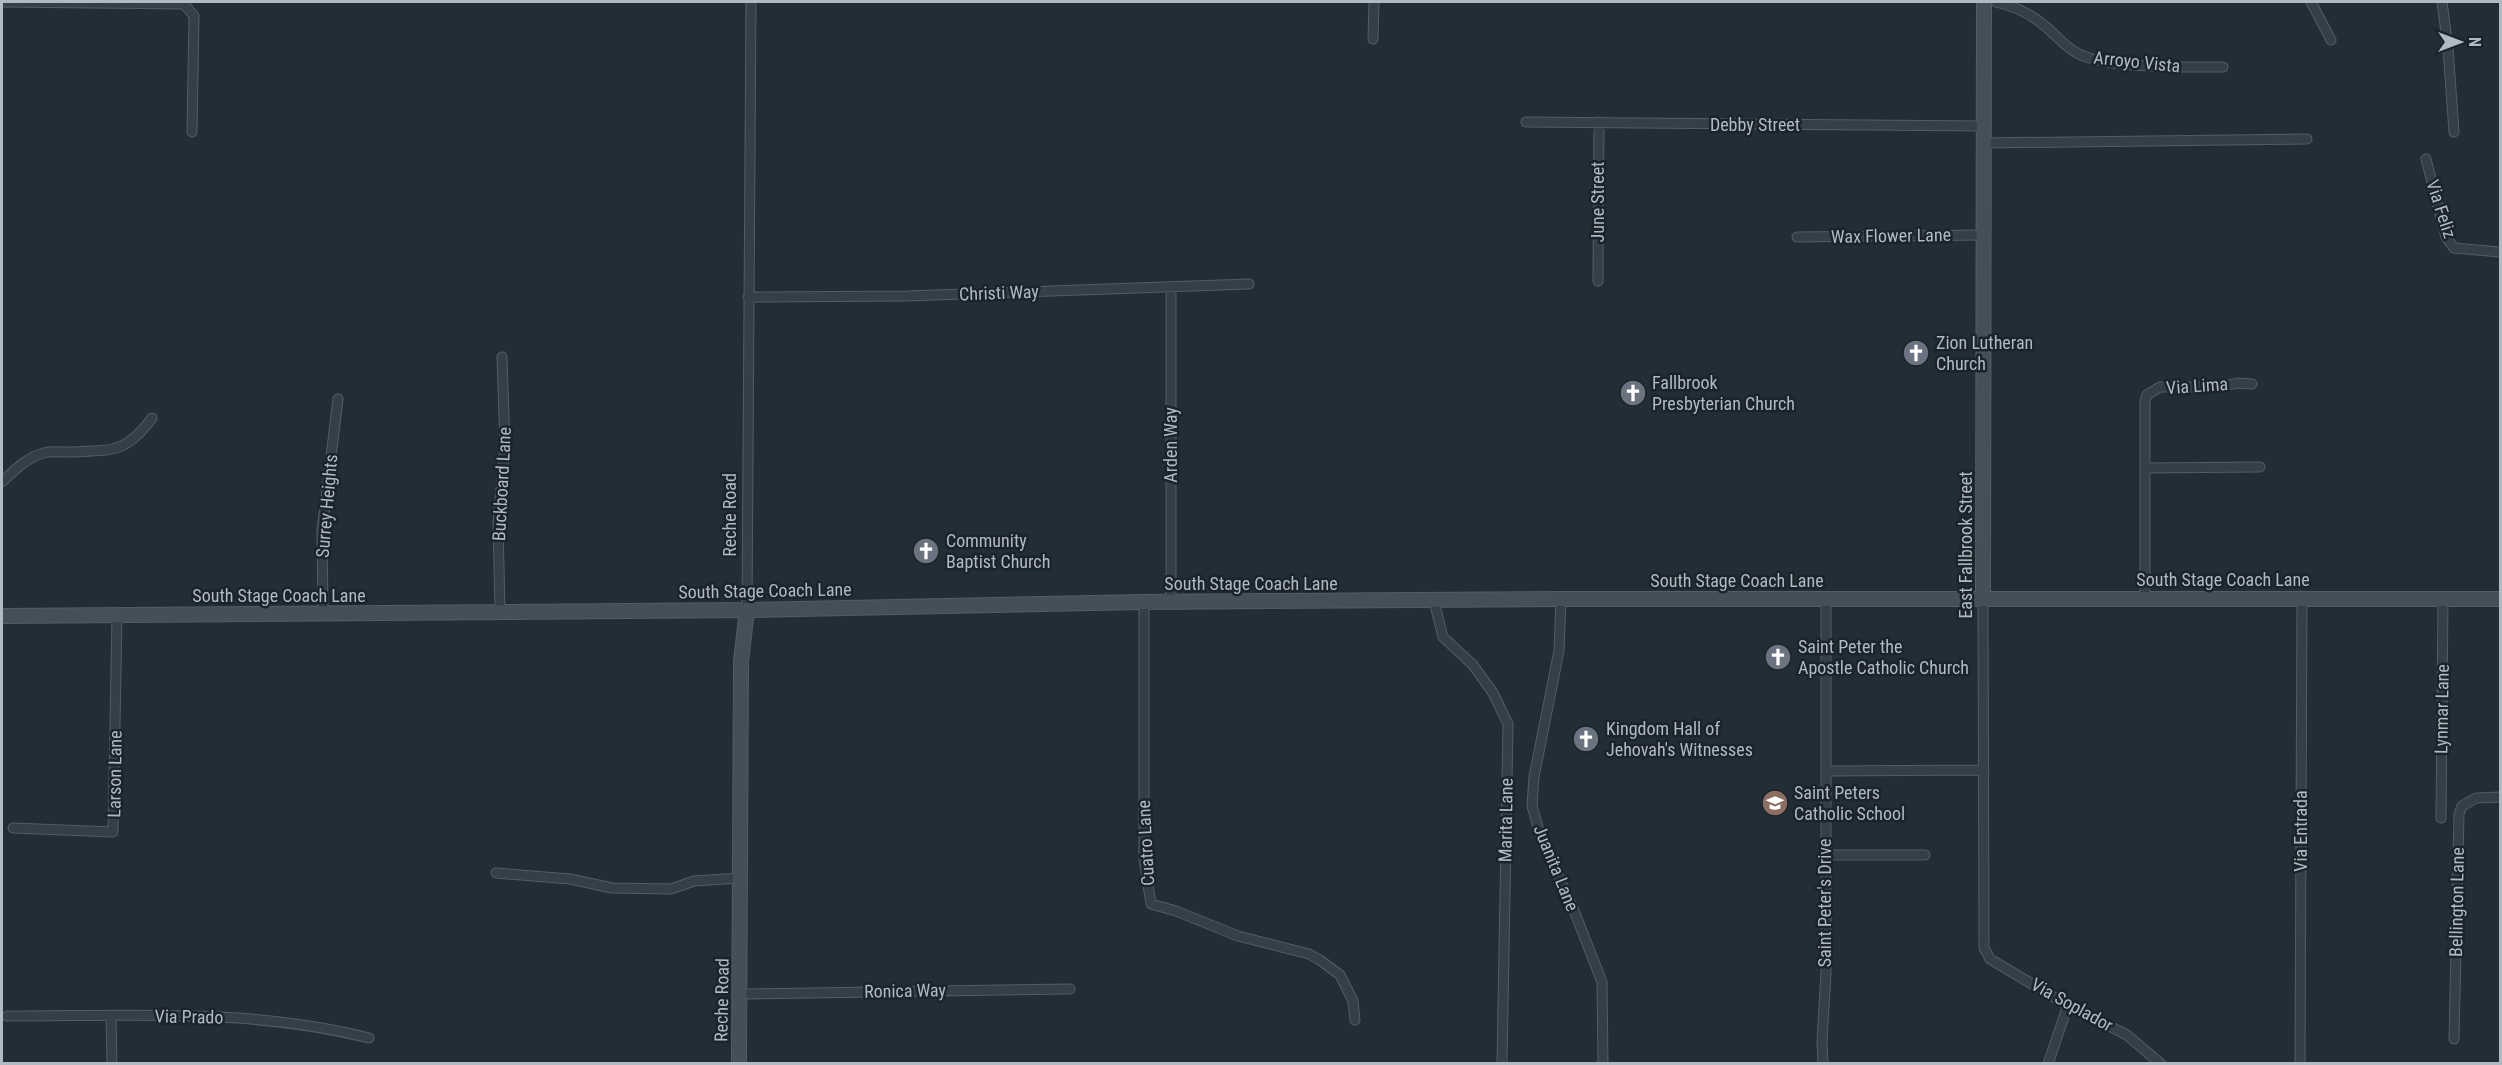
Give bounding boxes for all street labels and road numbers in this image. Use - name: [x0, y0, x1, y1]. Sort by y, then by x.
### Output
- street label: Arroyo Vista: [2093, 47, 2181, 76]
- street label: Debby Street: [1710, 114, 1800, 135]
- street label: June Street: [1587, 162, 1608, 242]
- street label: Via Feliz: [2422, 177, 2461, 241]
- street label: Wax Flower Lane: [1831, 224, 1951, 247]
- street label: Christi Way: [959, 281, 1040, 304]
- street label: Via Lima: [2165, 373, 2229, 398]
- street label: Arden Way: [1160, 407, 1181, 483]
- street label: Buckboard Lane: [488, 426, 515, 542]
- street label: Surrey Heights: [312, 453, 341, 558]
- street label: East Fallbrook Street: [1955, 471, 1976, 619]
- street label: Reche Road: [719, 473, 740, 557]
- street label: South Stage Coach Lane: [2136, 569, 2310, 590]
- street label: South Stage Coach Lane: [1650, 570, 1824, 591]
- street label: South Stage Coach Lane: [1164, 573, 1338, 594]
- street label: South Stage Coach Lane: [678, 578, 852, 603]
- street label: South Stage Coach Lane: [192, 585, 366, 606]
- street label: Lynmar Lane: [2430, 664, 2453, 754]
- street label: Larson Lane: [103, 730, 126, 818]
- street label: Marita Lane: [1494, 778, 1517, 862]
- street label: Via Entrada: [2290, 790, 2311, 872]
- street label: Cuatro Lane: [1133, 800, 1158, 886]
- street label: Juanita Lane: [1530, 822, 1583, 914]
- street label: Saint Peter's Drive: [1814, 839, 1835, 967]
- street label: Bellington Lane: [2445, 847, 2468, 957]
- street label: Reche Road: [710, 958, 733, 1042]
- street label: Via Soplador: [2028, 973, 2117, 1036]
- street label: Ronica Way: [864, 979, 947, 1002]
- street label: Via Prado: [154, 1005, 224, 1028]

